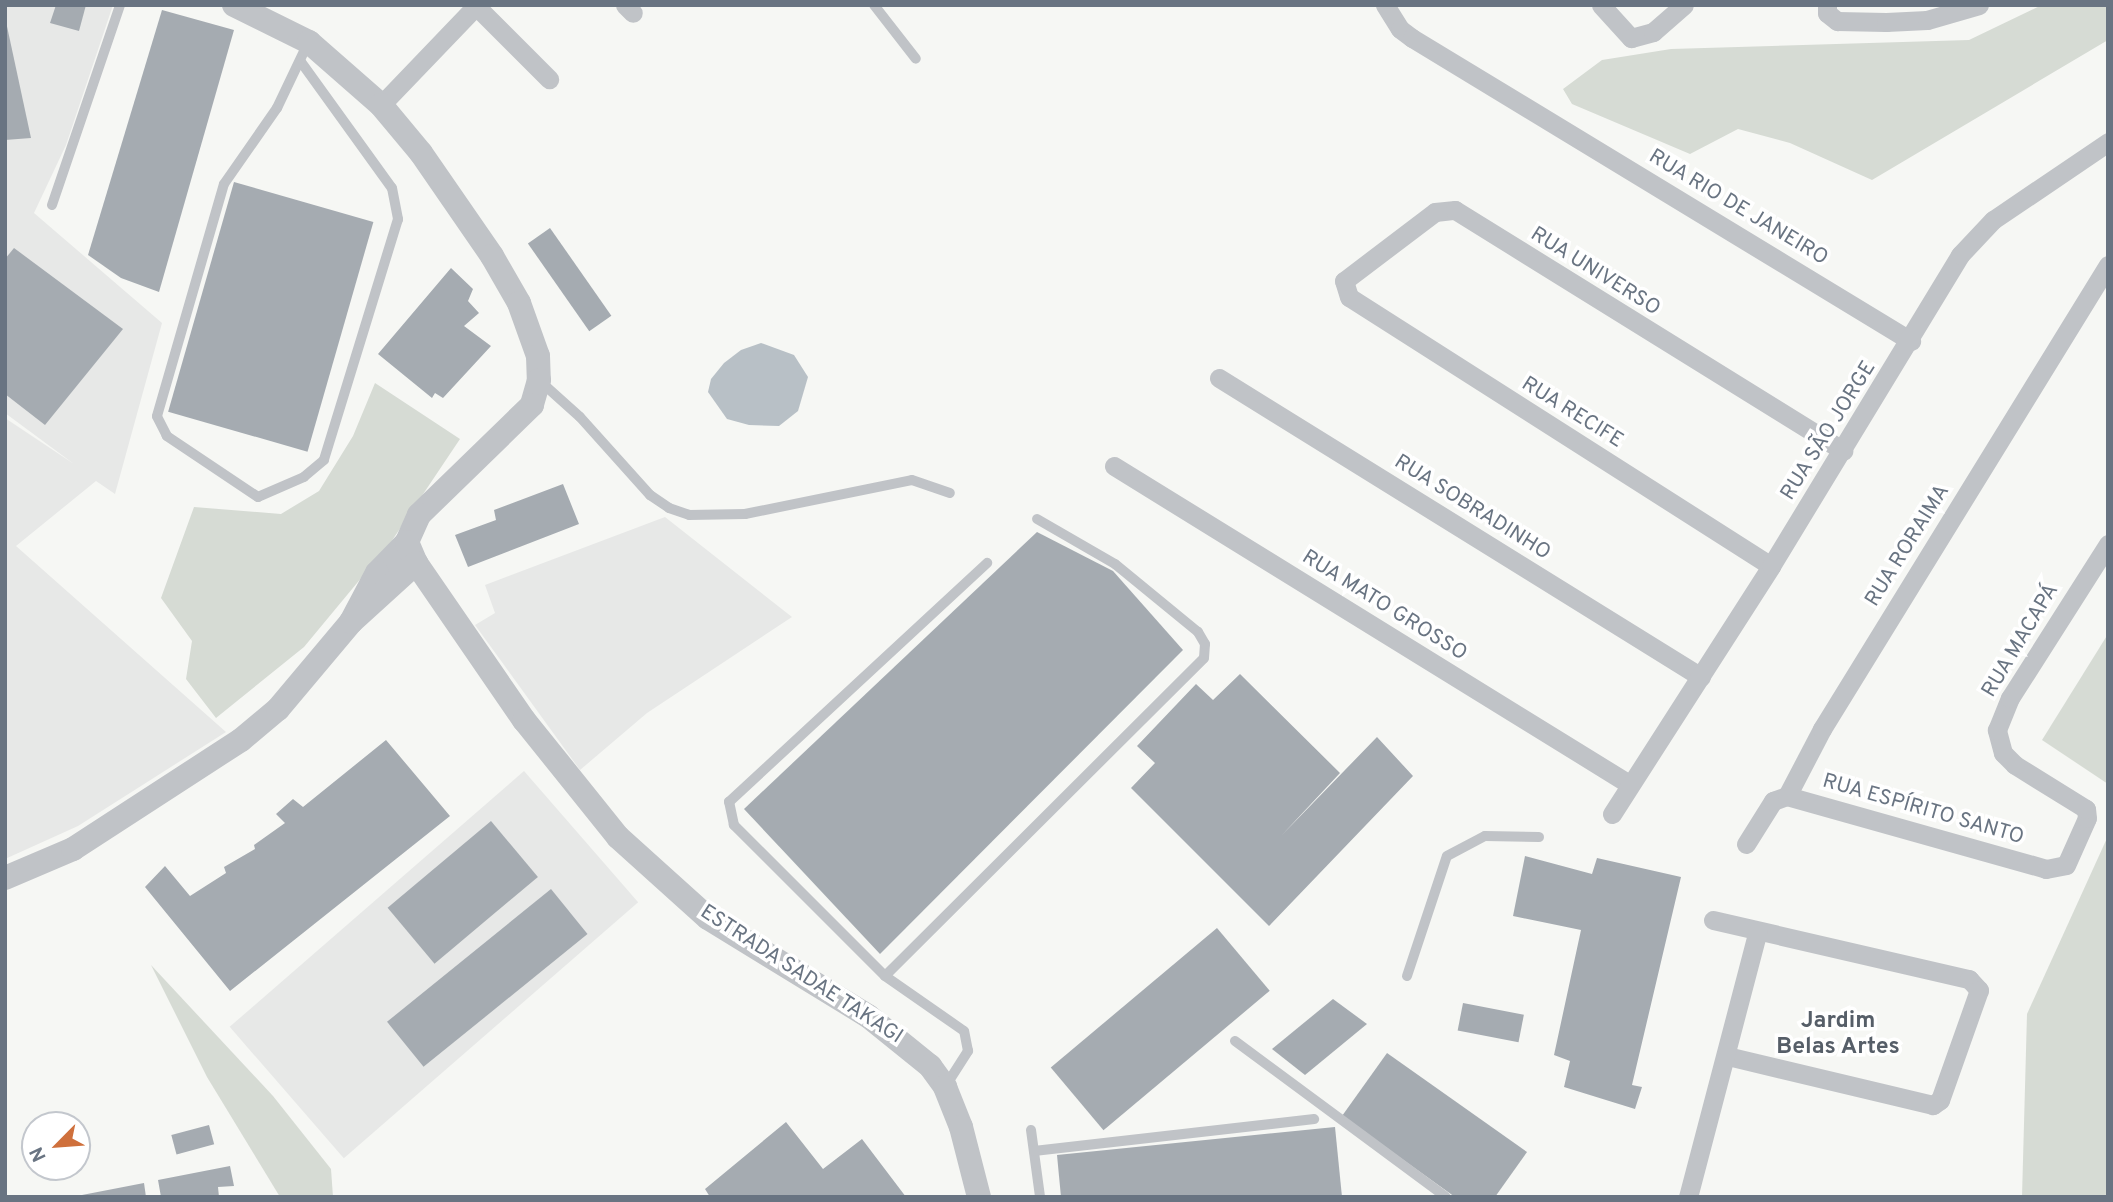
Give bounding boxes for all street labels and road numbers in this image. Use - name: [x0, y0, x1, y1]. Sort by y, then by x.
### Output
- street label: RUA RIO DE JANEIRO: [1644, 144, 1832, 272]
- street label: RUA UNIVERSO: [1525, 222, 1665, 322]
- street label: RUA SÃO JORGE: [1776, 356, 1882, 506]
- street label: RUA RECIFE: [1516, 372, 1628, 454]
- street label: RUA SOBRADINHO: [1389, 450, 1555, 566]
- street label: RUA RORAIMA: [1860, 480, 1956, 612]
- street label: RUA MATO GROSSO: [1296, 545, 1472, 667]
- street label: RUA MACAPÁ: [1977, 579, 2065, 703]
- street label: RUA ESPÍRITO SANTO: [1819, 769, 2027, 851]
- street label: ESTRADA SADAE TAKAGI: [694, 900, 908, 1050]

